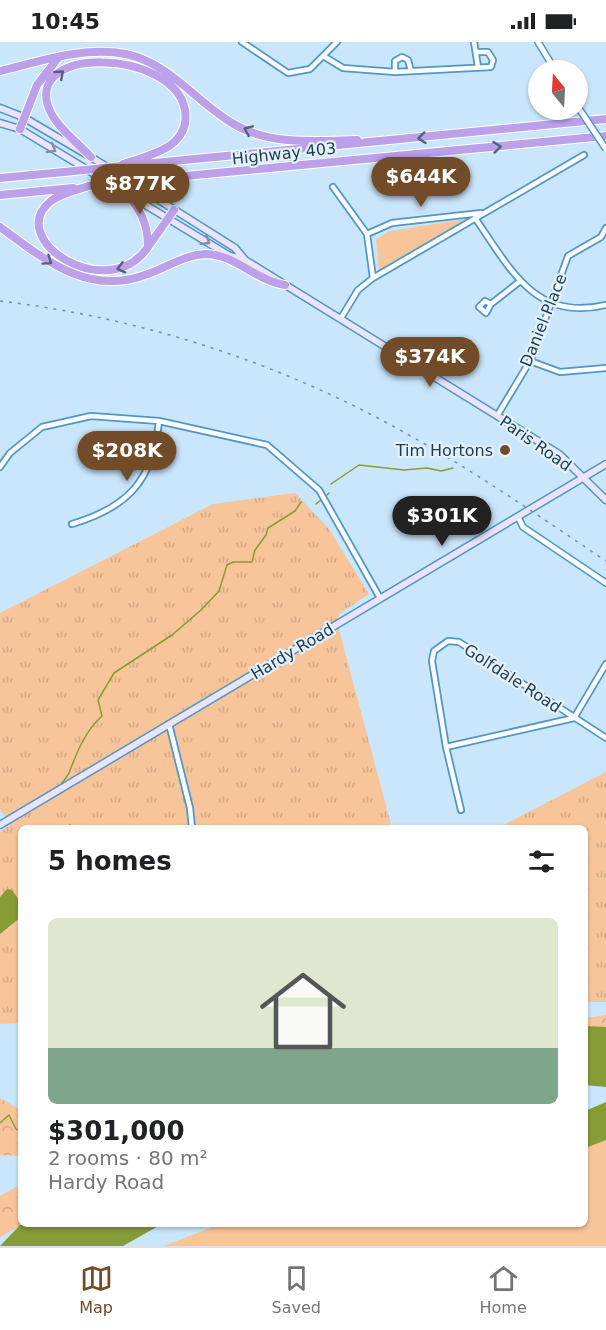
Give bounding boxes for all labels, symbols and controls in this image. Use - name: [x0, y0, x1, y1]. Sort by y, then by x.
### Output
- text: 10:45: [30, 9, 100, 34]
- north arrow: [528, 60, 588, 120]
- map controls: [528, 60, 588, 120]
- one-way arrow: [53, 70, 64, 81]
- one-way arrow: [243, 125, 254, 137]
- one-way arrow: [418, 131, 427, 144]
- street label: Highway 403: [231, 139, 337, 168]
- one-way arrow: [46, 141, 56, 153]
- one-way arrow: [492, 141, 502, 154]
- pin: $644K: [379, 157, 463, 208]
- pin: $877K: [98, 164, 182, 215]
- text: $644K: [385, 164, 457, 188]
- text: $877K: [104, 171, 176, 195]
- one-way arrow: [200, 234, 210, 246]
- one-way arrow: [41, 254, 52, 265]
- one-way arrow: [116, 260, 126, 273]
- street label: Daniel Place: [516, 271, 571, 369]
- pin: $374K: [388, 337, 472, 388]
- text: $374K: [394, 344, 466, 368]
- street label: Paris Road: [496, 412, 575, 475]
- pin: $208K: [85, 431, 169, 482]
- text: $208K: [91, 438, 163, 462]
- place label: Tim Hortons: [395, 441, 493, 460]
- marker: Tim Hortons: [498, 443, 512, 457]
- pin: $301K: [400, 496, 484, 547]
- text: $301K: [406, 503, 478, 527]
- street label: Hardy Road: [248, 619, 337, 684]
- street label: Golfdale Road: [461, 640, 565, 717]
- icon: filters: [525, 845, 558, 878]
- text: 5 homes: [48, 846, 172, 876]
- icon: home: [249, 957, 357, 1065]
- text: $301,000: [48, 1116, 185, 1146]
- text: 2 rooms · 80 m²: [48, 1146, 208, 1170]
- text: Hardy Road: [48, 1170, 164, 1194]
- tab: Map: [79, 1262, 113, 1317]
- tab: Saved: [272, 1262, 321, 1317]
- tab: Home: [479, 1262, 527, 1317]

